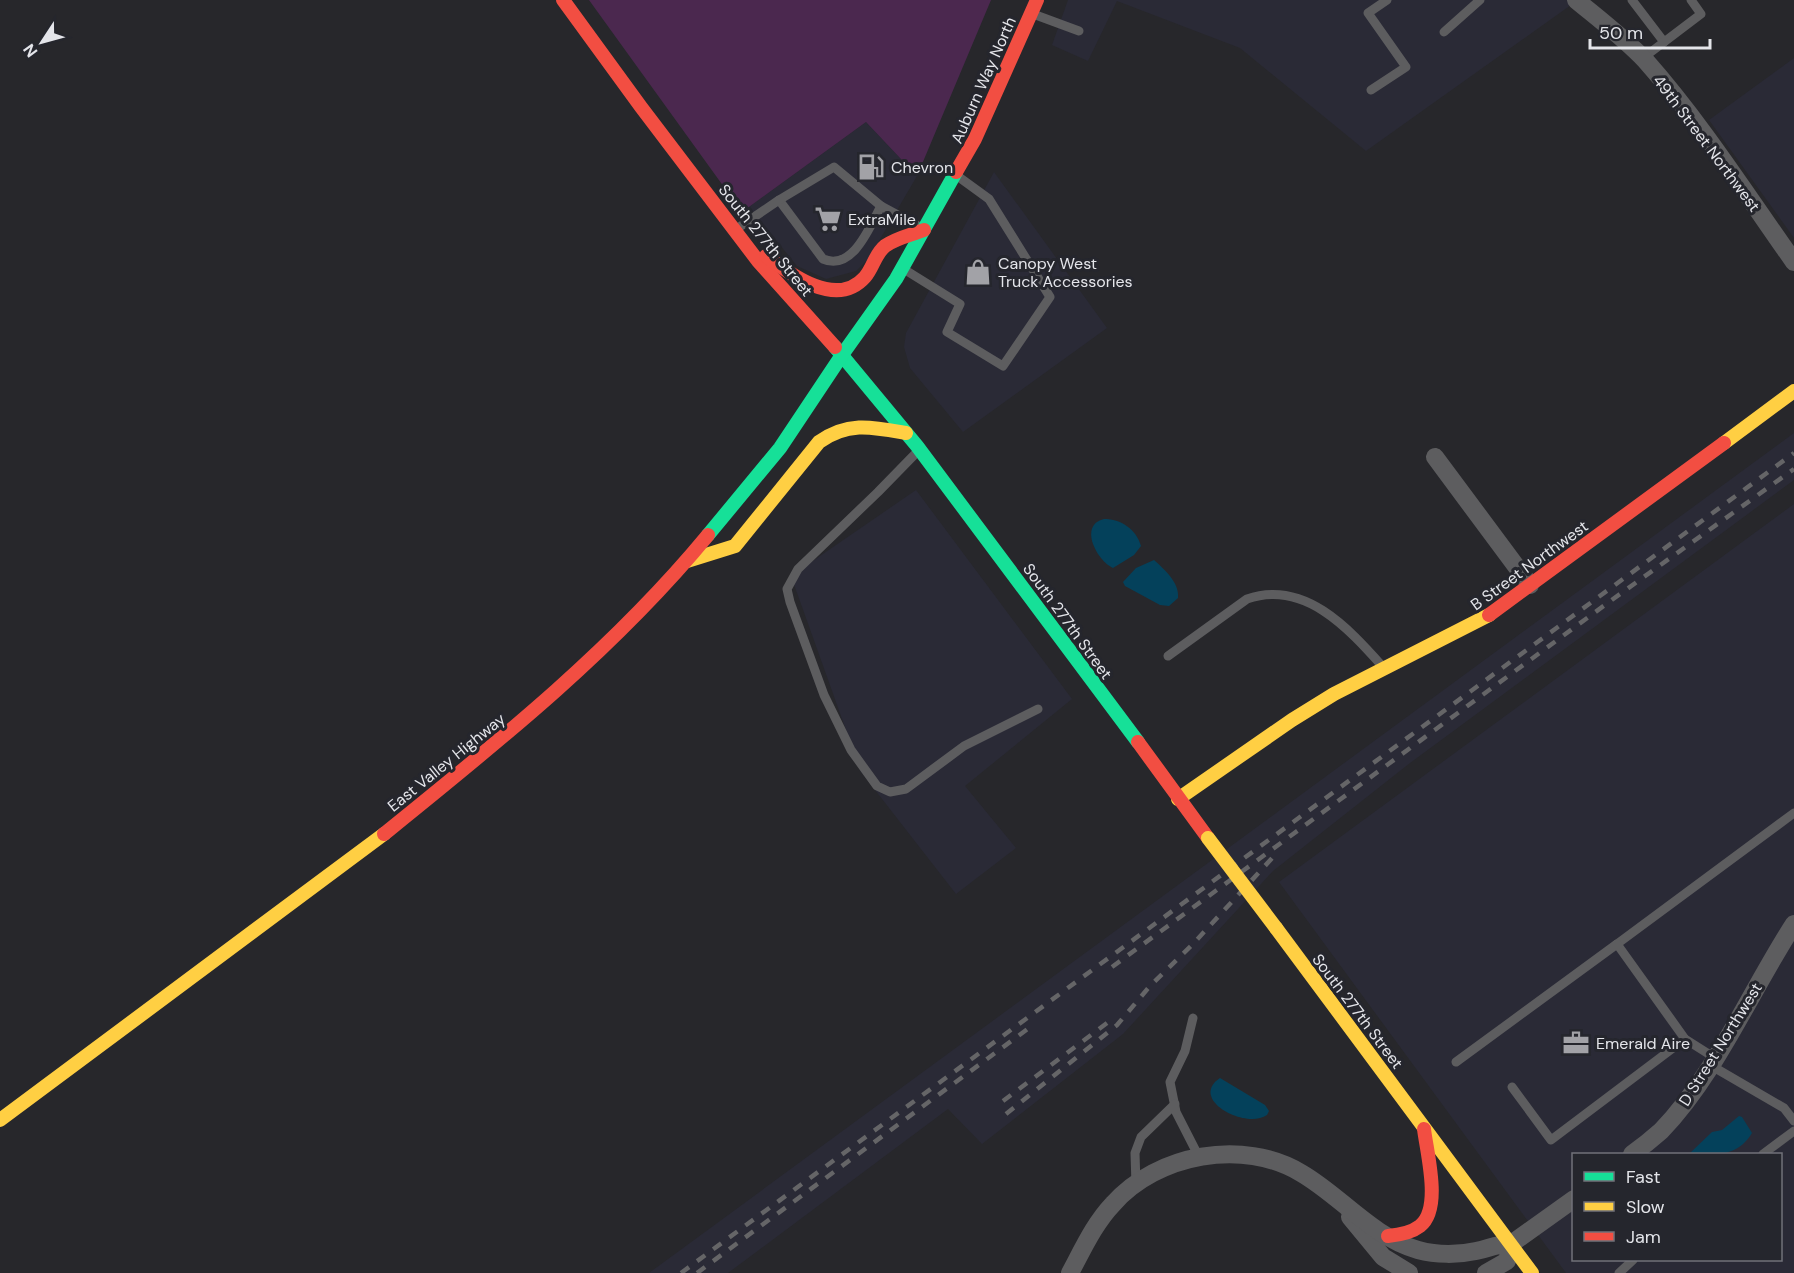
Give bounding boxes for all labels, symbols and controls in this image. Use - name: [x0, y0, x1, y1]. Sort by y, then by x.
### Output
- north arrow: [12, 12, 72, 72]
- scale bar: [1590, 12, 1710, 50]
- street label: Auburn Way North: [946, 14, 1021, 147]
- text: 50 m: [1599, 21, 1643, 45]
- text: N: [18, 40, 42, 61]
- street label: 49th Street Northwest: [1648, 71, 1765, 216]
- fuel station icon: Chevron: [856, 152, 886, 182]
- place label: Chevron: [891, 157, 953, 178]
- street label: South 277th Street: [714, 180, 817, 301]
- supermarket icon: ExtraMile: [813, 204, 843, 234]
- place label: ExtraMile: [848, 209, 916, 230]
- place label: Canopy West Truck Accessories: [998, 253, 1133, 292]
- shop icon: Canopy West Truck Accessories: [963, 257, 993, 287]
- street label: B Street Northwest: [1466, 516, 1592, 615]
- street label: South 277th Street: [1018, 559, 1117, 684]
- street label: East Valley Highway: [383, 708, 510, 816]
- street label: South 277th Street: [1307, 950, 1408, 1073]
- street label: D Street Northwest: [1674, 979, 1767, 1110]
- office icon: Emerald Aire: [1561, 1028, 1591, 1058]
- place label: Emerald Aire: [1596, 1033, 1690, 1054]
- legend: [1572, 1153, 1782, 1261]
- text: Fast: [1626, 1165, 1661, 1189]
- text: Slow: [1626, 1195, 1665, 1219]
- text: Jam: [1626, 1225, 1661, 1249]

